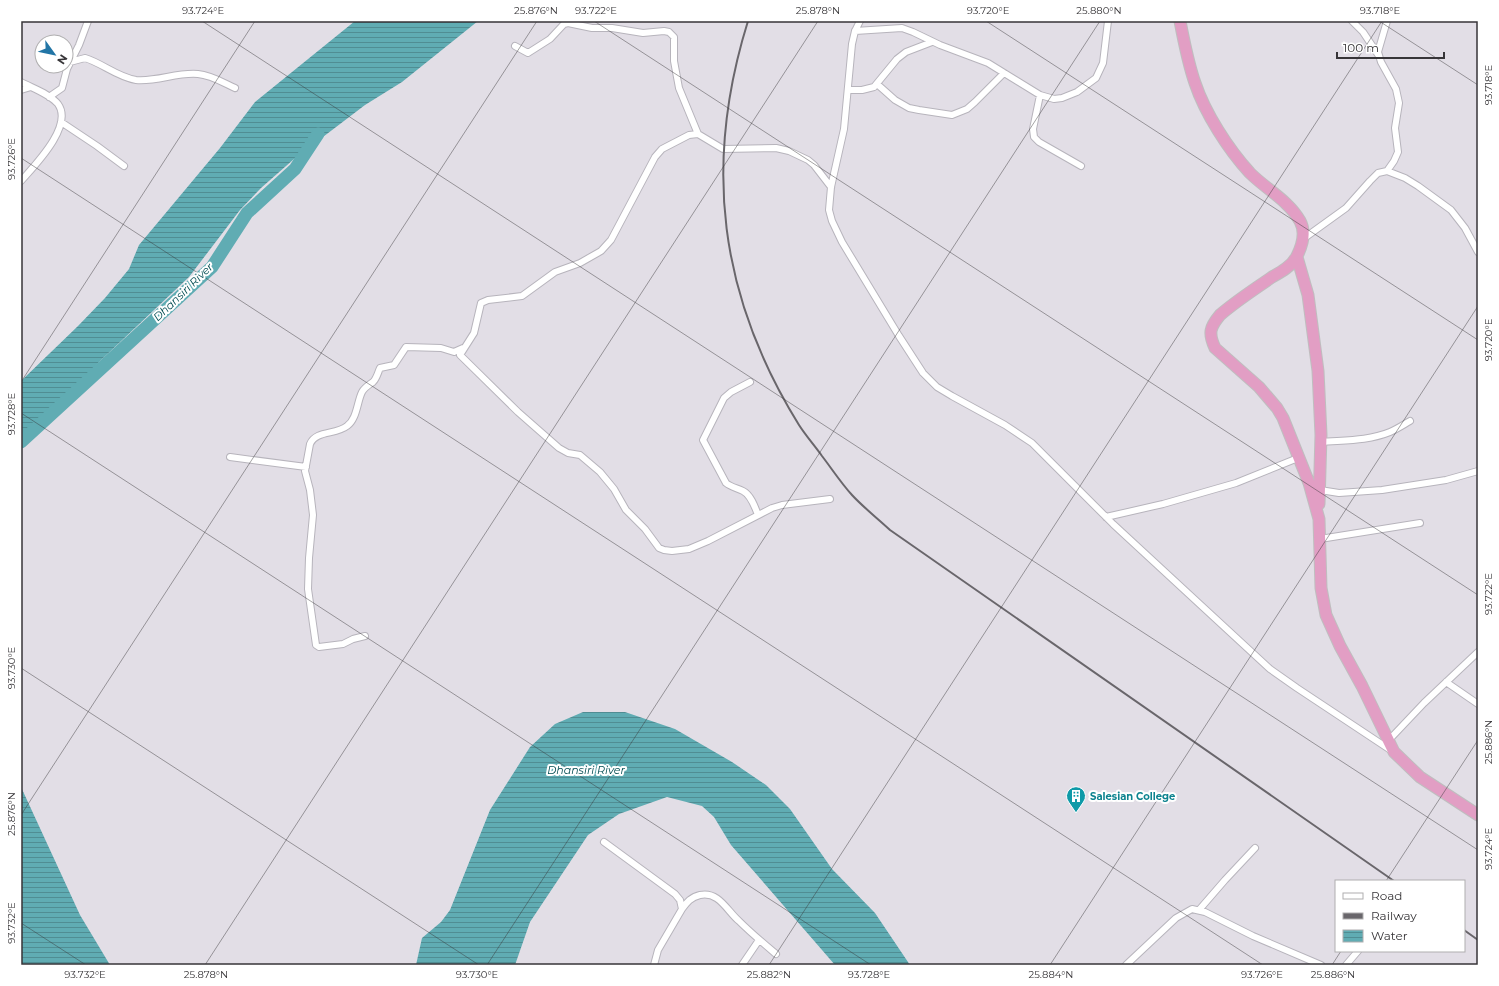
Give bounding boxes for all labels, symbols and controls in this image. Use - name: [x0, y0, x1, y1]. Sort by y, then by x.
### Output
- text: 93.724°E: [182, 4, 224, 17]
- text: 25.876°N: [514, 4, 558, 17]
- text: 93.722°E: [575, 4, 617, 17]
- text: 25.878°N: [796, 4, 840, 17]
- text: 93.720°E: [967, 4, 1010, 17]
- text: 25.880°N: [1076, 4, 1122, 17]
- text: 93.718°E: [1360, 4, 1401, 17]
- north arrow: [34, 34, 74, 74]
- scale bar: [1337, 34, 1444, 60]
- text: 100 m: [1343, 40, 1379, 55]
- text: N: [54, 52, 71, 67]
- text: 93.718°E: [1482, 64, 1495, 105]
- text: 93.726°E: [5, 138, 18, 180]
- water label: Dhansiri River: [150, 260, 216, 324]
- text: 93.720°E: [1482, 318, 1495, 361]
- text: 93.728°E: [5, 392, 18, 435]
- text: 93.722°E: [1482, 573, 1495, 615]
- text: 93.730°E: [5, 646, 18, 689]
- text: 25.886°N: [1482, 720, 1495, 764]
- water label: Dhansiri River: [547, 763, 625, 777]
- building icon: Salesian College: [1065, 785, 1087, 813]
- place label: Salesian College: [1090, 790, 1175, 803]
- text: 25.876°N: [5, 792, 18, 836]
- text: 93.724°E: [1482, 828, 1495, 870]
- legend: [1335, 880, 1465, 952]
- text: Road: [1371, 888, 1402, 903]
- text: 93.732°E: [5, 902, 18, 944]
- text: Railway: [1371, 908, 1417, 923]
- text: Water: [1371, 928, 1408, 943]
- text: 93.732°E: [64, 968, 106, 981]
- text: 25.878°N: [184, 968, 228, 981]
- text: 93.730°E: [456, 968, 499, 981]
- text: 25.882°N: [747, 968, 791, 981]
- text: 93.728°E: [848, 968, 891, 981]
- text: 25.884°N: [1029, 968, 1073, 981]
- text: 93.726°E: [1241, 968, 1283, 981]
- text: 25.886°N: [1311, 968, 1355, 981]

